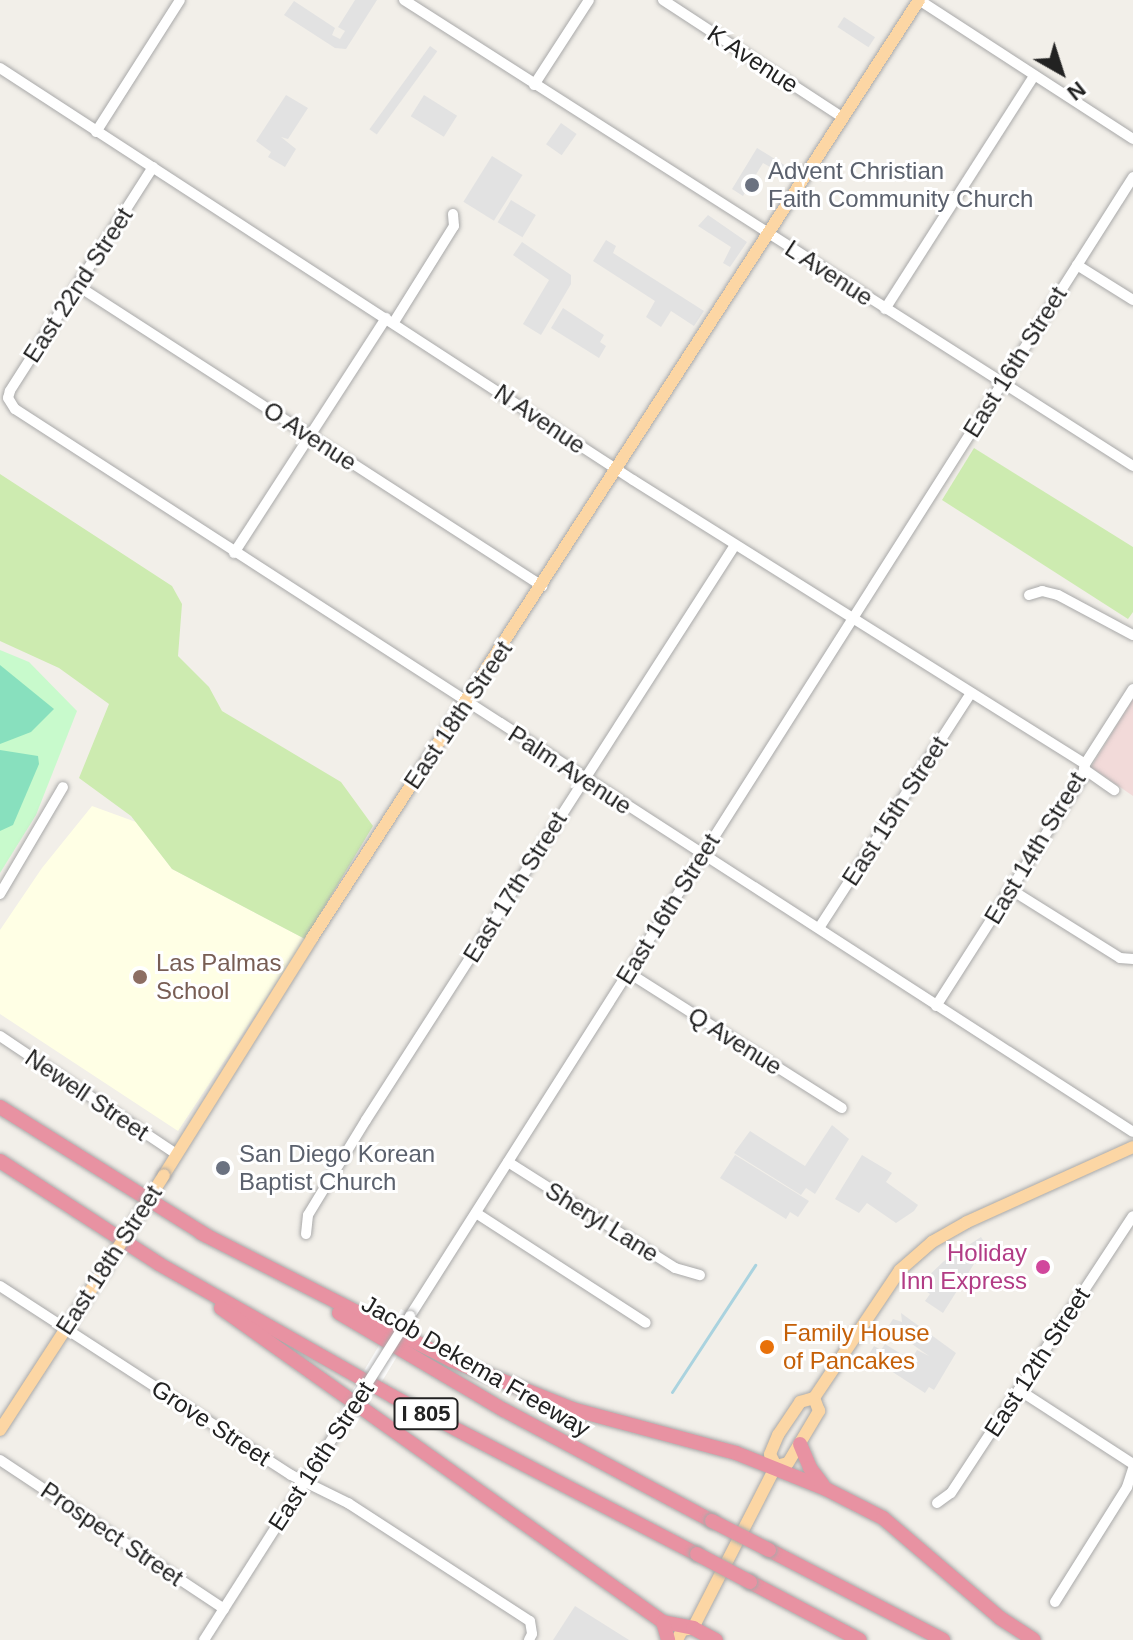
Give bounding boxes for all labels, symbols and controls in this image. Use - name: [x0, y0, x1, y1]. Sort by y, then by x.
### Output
- street label: K Avenue: [702, 19, 804, 99]
- north arrow: [1021, 32, 1101, 112]
- text: N: [1062, 76, 1090, 106]
- place label: Advent Christian Faith Community Church: [768, 157, 1033, 213]
- marker: Advent Christian Faith Community Church: [743, 176, 761, 194]
- street label: East 22nd Street: [17, 202, 139, 368]
- street label: L Avenue: [779, 233, 879, 313]
- street label: East 16th Street: [957, 281, 1073, 443]
- street label: N Avenue: [488, 378, 592, 460]
- street label: O Avenue: [258, 395, 362, 477]
- street label: East 18th Street: [398, 636, 518, 794]
- street label: Palm Avenue: [502, 719, 638, 821]
- street label: East 15th Street: [836, 731, 954, 891]
- street label: East 14th Street: [978, 767, 1092, 929]
- street label: East 17th Street: [457, 806, 573, 968]
- street label: East 16th Street: [610, 828, 726, 990]
- place label: Las Palmas School: [156, 949, 281, 1005]
- marker: Las Palmas School: [131, 968, 149, 986]
- street label: Q Avenue: [682, 1001, 788, 1081]
- street label: Newell Street: [20, 1043, 154, 1147]
- place label: San Diego Korean Baptist Church: [239, 1140, 435, 1196]
- marker: San Diego Korean Baptist Church: [214, 1159, 232, 1177]
- street label: Sheryl Lane: [540, 1176, 664, 1268]
- street label: East 18th Street: [50, 1180, 168, 1340]
- place label: Holiday Inn Express: [900, 1239, 1027, 1295]
- marker: Holiday Inn Express: [1034, 1258, 1052, 1276]
- street label: East 12th Street: [978, 1282, 1096, 1442]
- street label: Jacob Dekema Freeway: [357, 1289, 595, 1443]
- place label: Family House of Pancakes: [783, 1319, 930, 1375]
- marker: Family House of Pancakes: [758, 1338, 776, 1356]
- street label: Grove Street: [146, 1374, 276, 1472]
- street label: East 16th Street: [262, 1376, 380, 1536]
- road number: I 805: [392, 1396, 460, 1432]
- street label: Prospect Street: [35, 1476, 189, 1592]

